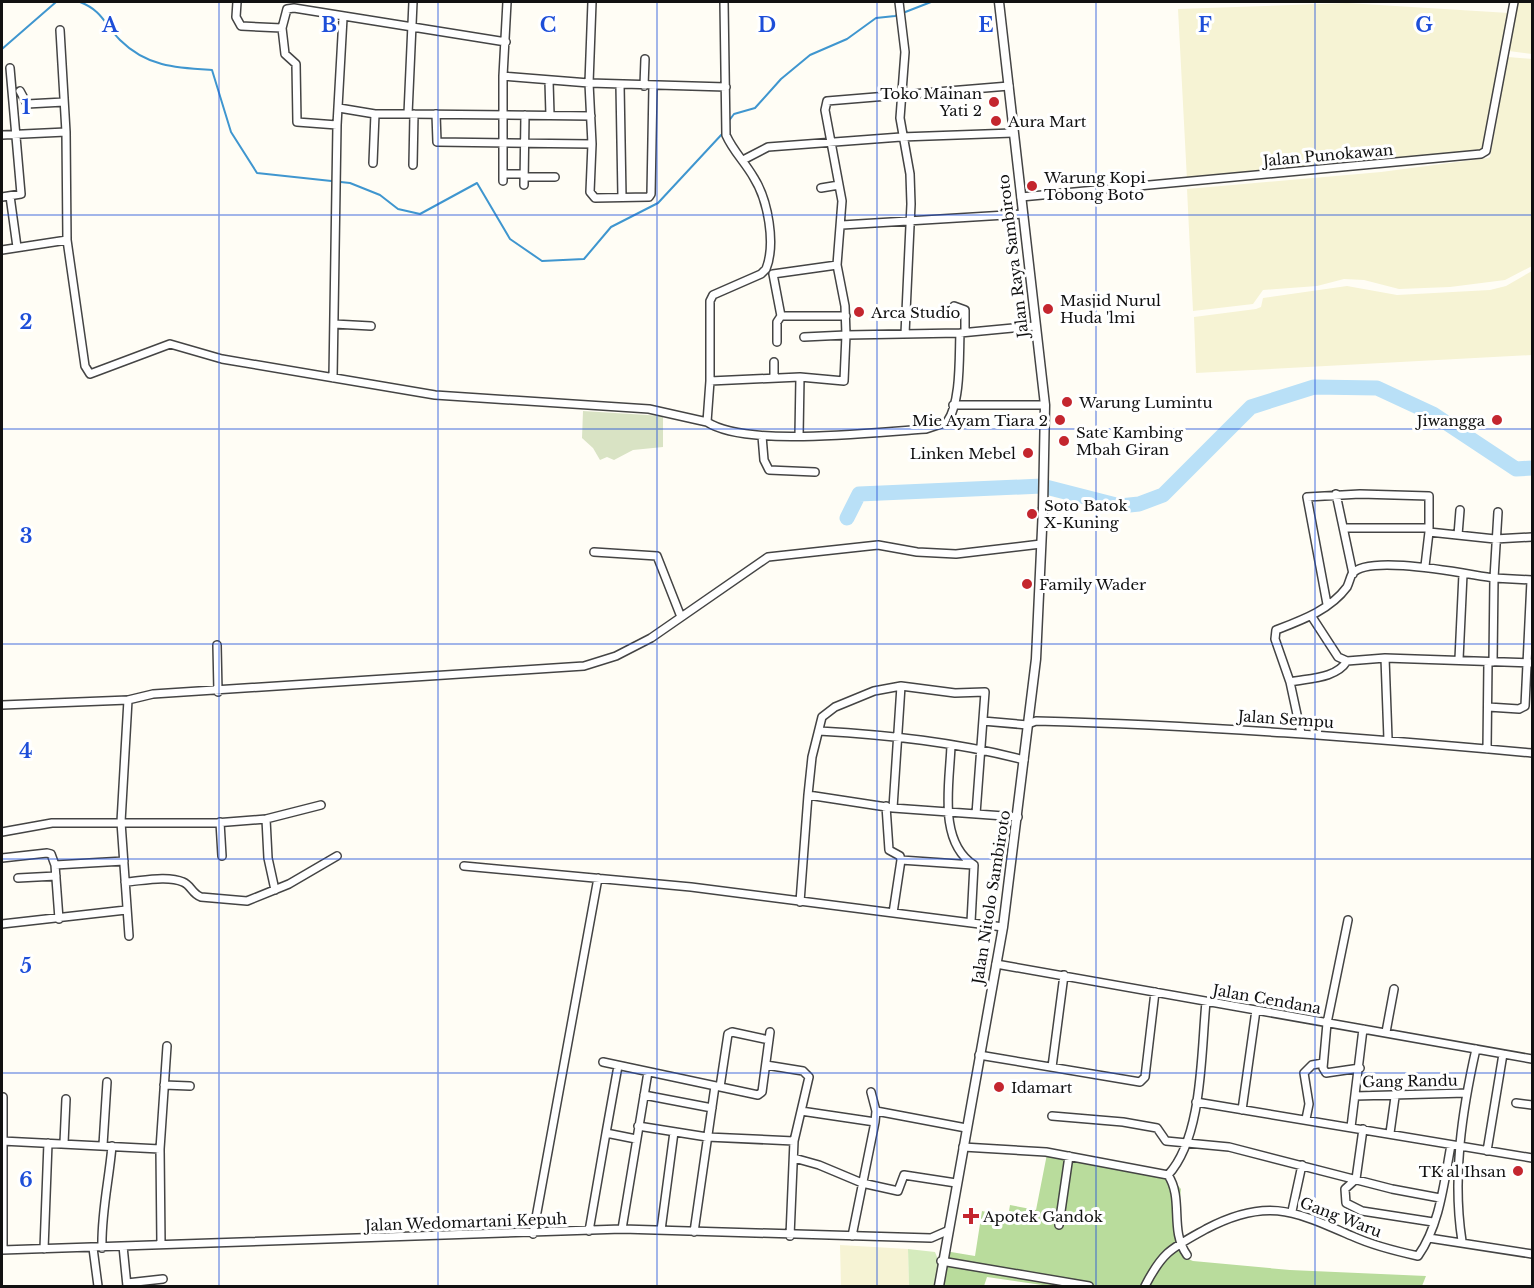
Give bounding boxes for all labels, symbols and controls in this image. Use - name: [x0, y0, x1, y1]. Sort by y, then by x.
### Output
- text: A: [101, 13, 119, 37]
- text: B: [321, 13, 337, 37]
- text: C: [540, 13, 556, 37]
- text: D: [758, 13, 776, 37]
- text: E: [978, 13, 994, 37]
- text: F: [1198, 13, 1212, 37]
- text: G: [1415, 13, 1433, 37]
- place label: Toko Mainan Yati 2: [880, 84, 982, 120]
- text: 1: [22, 95, 31, 119]
- marker: Toko Mainan Yati 2: [987, 95, 1001, 109]
- place label: Aura Mart: [1007, 112, 1087, 131]
- marker: Aura Mart: [989, 114, 1003, 128]
- street label: Jalan Punokawan: [1260, 140, 1394, 170]
- place label: Warung Kopi Tobong Boto: [1043, 168, 1146, 204]
- street label: Jalan Raya Sambiroto: [994, 173, 1033, 341]
- marker: Warung Kopi Tobong Boto: [1025, 179, 1039, 193]
- place label: Masjid Nurul Huda 'lmi: [1060, 291, 1161, 327]
- marker: Masjid Nurul Huda 'lmi: [1041, 302, 1055, 316]
- place label: Arca Studio: [870, 303, 961, 322]
- marker: Arca Studio: [852, 305, 866, 319]
- text: 2: [19, 310, 33, 334]
- place label: Warung Lumintu: [1078, 393, 1213, 412]
- marker: Warung Lumintu: [1060, 395, 1074, 409]
- place label: Mie Ayam Tiara 2: [912, 411, 1048, 430]
- place label: Jiwangga: [1415, 411, 1486, 430]
- marker: Mie Ayam Tiara 2: [1053, 413, 1067, 427]
- marker: Jiwangga: [1490, 413, 1504, 427]
- place label: Sate Kambing Mbah Giran: [1076, 423, 1184, 459]
- marker: Sate Kambing Mbah Giran: [1057, 434, 1071, 448]
- place label: Linken Mebel: [910, 444, 1016, 463]
- marker: Linken Mebel: [1021, 446, 1035, 460]
- place label: Soto Batok X-Kuning: [1044, 496, 1129, 532]
- marker: Soto Batok X-Kuning: [1025, 507, 1039, 521]
- text: 3: [20, 524, 32, 548]
- place label: Family Wader: [1039, 575, 1147, 594]
- marker: Family Wader: [1020, 577, 1034, 591]
- street label: Jalan Sempu: [1235, 706, 1335, 732]
- text: 4: [19, 739, 33, 763]
- street label: Jalan Nitolo Sambiroto: [968, 809, 1014, 987]
- text: 5: [20, 954, 32, 978]
- street label: Jalan Cendana: [1209, 980, 1323, 1018]
- street label: Gang Randu: [1362, 1071, 1458, 1091]
- place label: Idamart: [1011, 1078, 1073, 1097]
- marker: Idamart: [992, 1080, 1006, 1094]
- place label: TK al Ihsan: [1419, 1162, 1506, 1181]
- marker: TK al Ihsan: [1511, 1164, 1525, 1178]
- text: 6: [19, 1168, 33, 1192]
- street label: Gang Waru: [1297, 1193, 1385, 1241]
- place label: Apotek Gandok: [982, 1207, 1104, 1226]
- street label: Jalan Wedomartani Kepuh: [363, 1209, 567, 1235]
- marker: Apotek Gandok: [964, 1209, 978, 1223]

